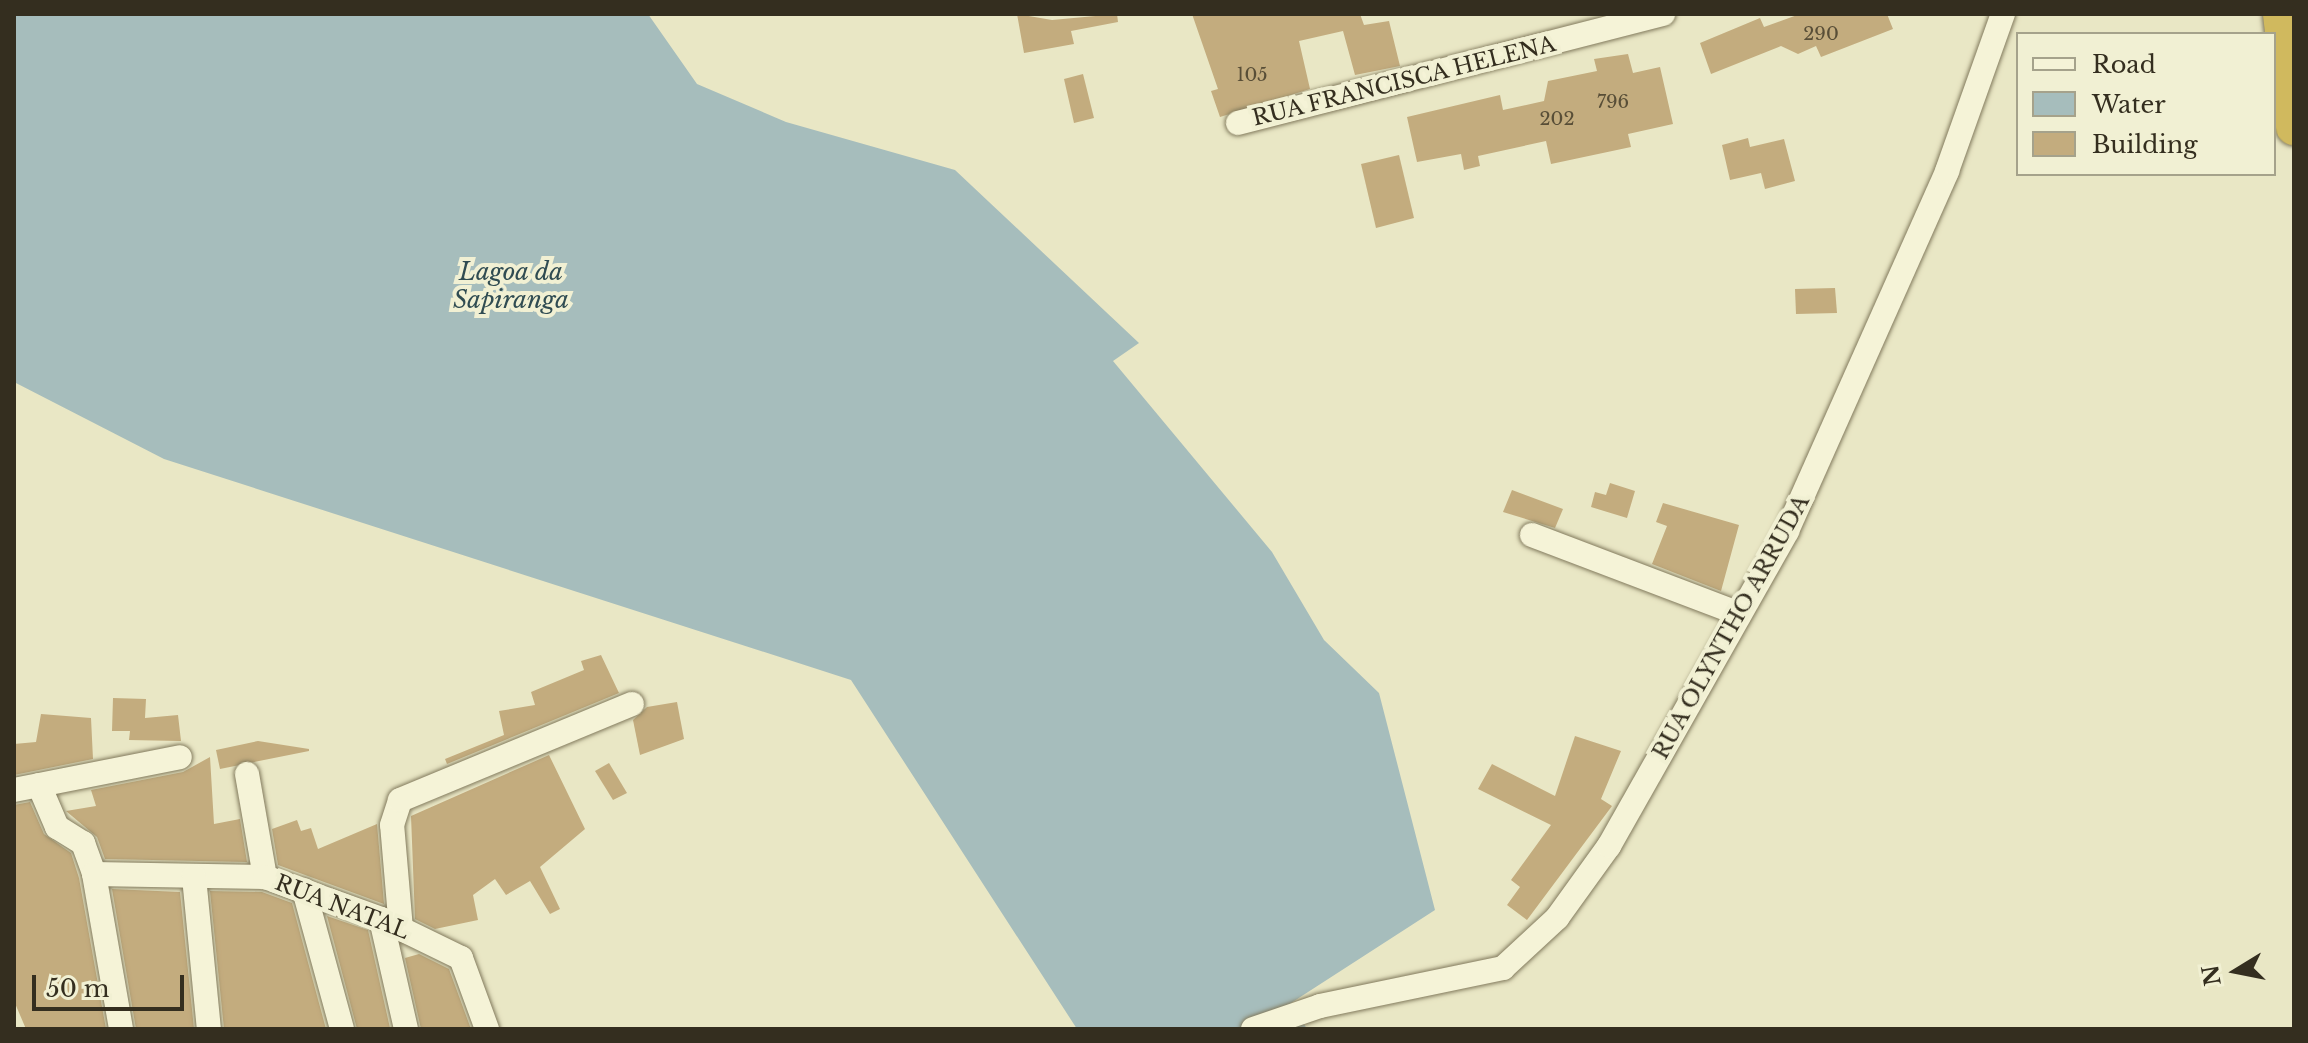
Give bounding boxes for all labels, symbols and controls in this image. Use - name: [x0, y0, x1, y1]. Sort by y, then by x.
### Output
- house number: 290: [1803, 23, 1839, 45]
- street label: RUA FRANCISCA HELENA: [1249, 30, 1559, 132]
- legend: [2016, 32, 2276, 176]
- text: Road: [2092, 50, 2156, 79]
- house number: 105: [1236, 64, 1268, 86]
- text: Water: [2092, 90, 2166, 119]
- house number: 796: [1597, 91, 1629, 113]
- house number: 202: [1539, 108, 1575, 130]
- text: Building: [2092, 130, 2198, 159]
- water label: Lagoa da Sapiranga: [453, 258, 569, 314]
- street label: RUA OLYNTHO ARRUDA: [1647, 490, 1815, 764]
- street label: RUA NATAL: [271, 869, 413, 945]
- north arrow: [2196, 931, 2276, 1011]
- scale bar: [36, 959, 188, 1009]
- text: N: [2197, 963, 2227, 988]
- text: 50 m: [46, 974, 109, 1003]

